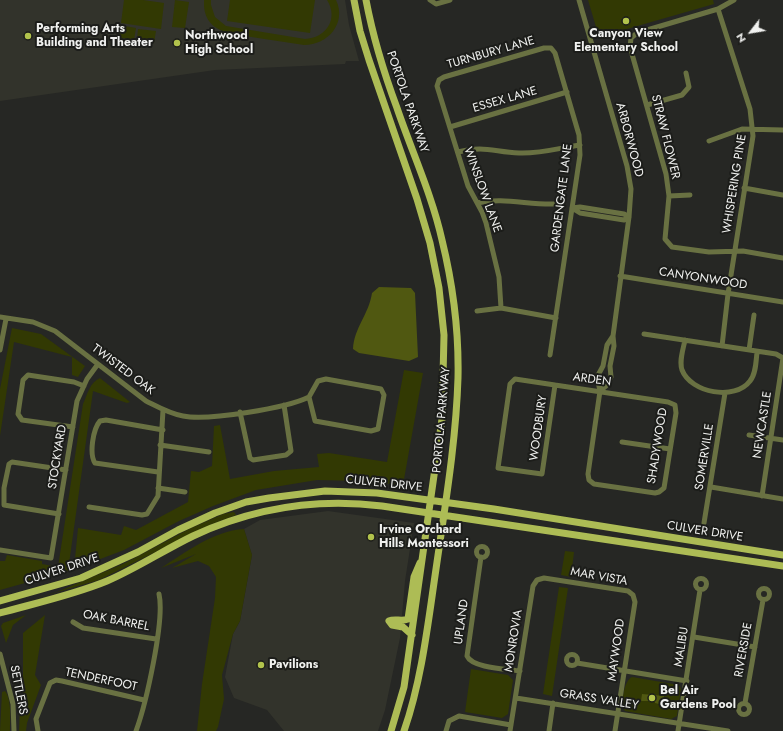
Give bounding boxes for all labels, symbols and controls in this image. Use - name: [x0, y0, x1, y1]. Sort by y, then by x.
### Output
- north arrow: [731, 12, 771, 52]
- marker: Canyon View Elementary School: [621, 16, 631, 26]
- place label: Performing Arts Building and Theater: [36, 22, 153, 50]
- place label: Canyon View Elementary School: [574, 27, 678, 55]
- place label: Northwood High School: [185, 29, 253, 57]
- text: N: [732, 30, 750, 46]
- marker: Performing Arts Building and Theater: [23, 31, 33, 41]
- street label: TURNBURY LANE: [446, 34, 536, 72]
- marker: Northwood High School: [172, 38, 182, 48]
- street label: PORTOLA PARKWAY: [383, 49, 431, 155]
- street label: ESSEX LANE: [471, 84, 539, 116]
- street label: STRAW FLOWER: [648, 93, 682, 181]
- street label: ARBORWOOD: [612, 101, 646, 179]
- street label: WHISPERING PINE: [720, 133, 750, 235]
- street label: GARDENGATE LANE: [548, 143, 576, 253]
- street label: WINSLOW LANE: [460, 145, 504, 235]
- street label: CANYONWOOD: [658, 265, 748, 293]
- street label: TWISTED OAK: [89, 342, 157, 398]
- street label: PORTOLA PARKWAY: [430, 366, 454, 474]
- street label: ARDEN: [572, 370, 612, 390]
- street label: NEWCASTLE: [751, 390, 775, 460]
- street label: WOODBURY: [527, 394, 551, 462]
- street label: SHADYWOOD: [645, 407, 671, 485]
- street label: SOMERVILLE: [693, 423, 717, 491]
- street label: STOCKYARD: [46, 424, 70, 490]
- street label: CULVER DRIVE: [345, 473, 423, 495]
- street label: CULVER DRIVE: [666, 519, 744, 545]
- place label: Irvine Orchard Hills Montessori: [379, 523, 469, 551]
- marker: Irvine Orchard Hills Montessori: [366, 532, 376, 542]
- street label: CULVER DRIVE: [23, 551, 101, 589]
- street label: MAR VISTA: [569, 565, 629, 589]
- street label: UPLAND: [452, 599, 472, 645]
- street label: OAK BARREL: [82, 608, 150, 634]
- street label: MONROVIA: [502, 609, 526, 673]
- street label: MAYWOOD: [606, 618, 628, 682]
- street label: RIVERSIDE: [732, 622, 756, 678]
- street label: MALIBU: [672, 626, 692, 668]
- place label: Pavilions: [269, 658, 318, 672]
- marker: Pavilions: [256, 660, 266, 670]
- street label: SETTLERS: [6, 664, 30, 716]
- street label: TENDERFOOT: [64, 665, 138, 695]
- place label: Bel Air Gardens Pool: [660, 684, 736, 712]
- street label: GRASS VALLEY: [559, 687, 639, 713]
- marker: Bel Air Gardens Pool: [647, 693, 657, 703]

